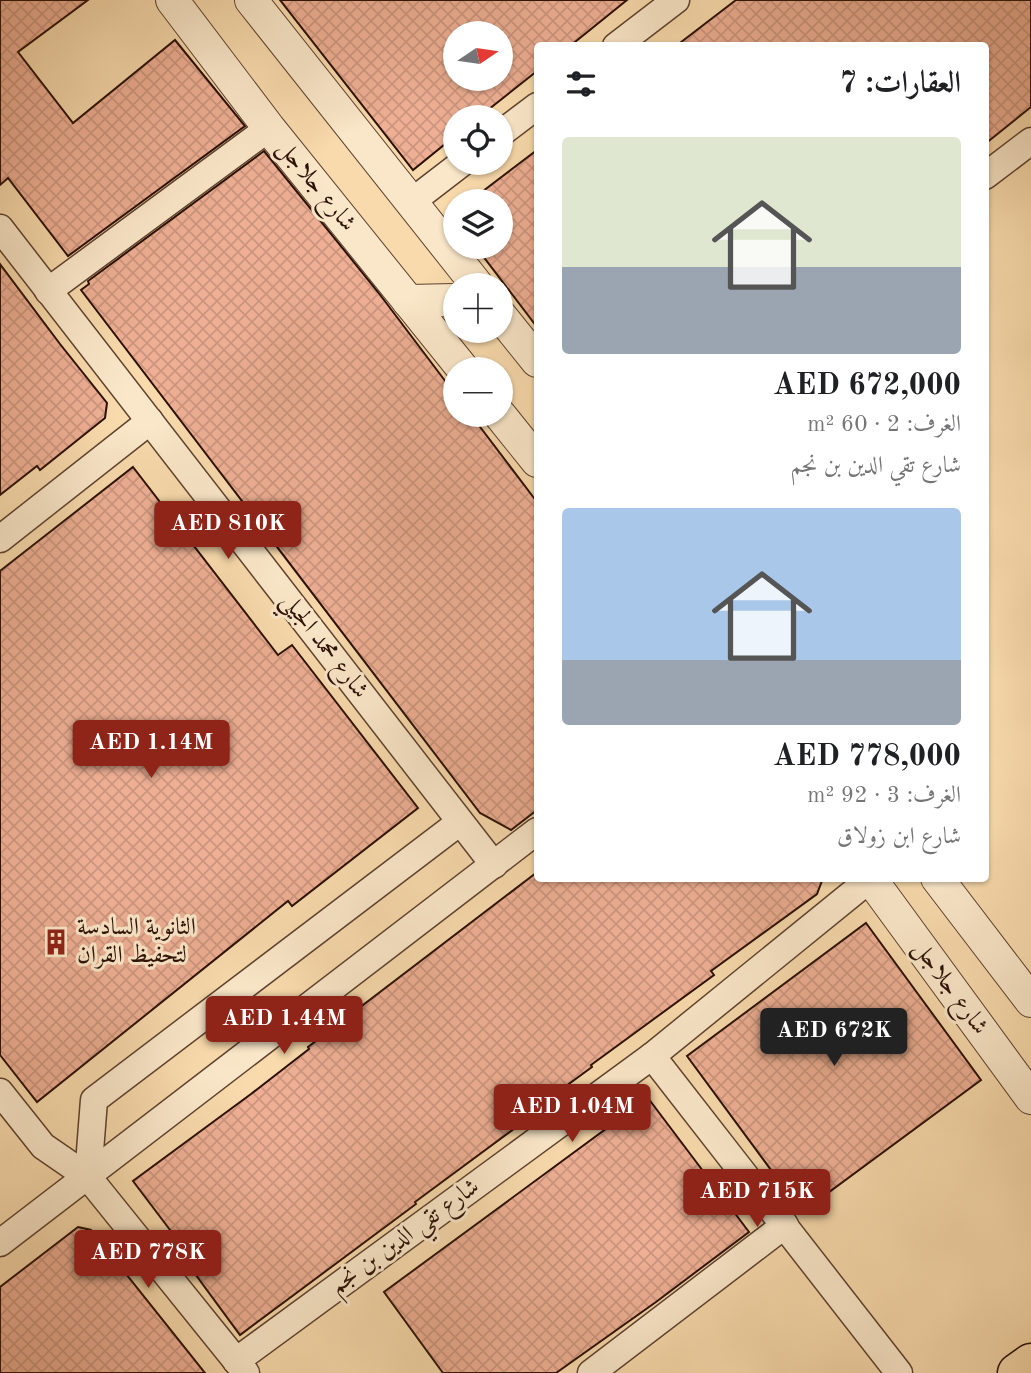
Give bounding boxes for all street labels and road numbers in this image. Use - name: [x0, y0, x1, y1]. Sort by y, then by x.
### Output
- street label: شارع جلاجل: [268, 136, 360, 240]
- street label: شارع محمد الجيلي: [269, 589, 372, 709]
- street label: شارع جلاجل: [903, 937, 992, 1043]
- street label: شارع تقي الدين بن نجم: [326, 1175, 489, 1306]

